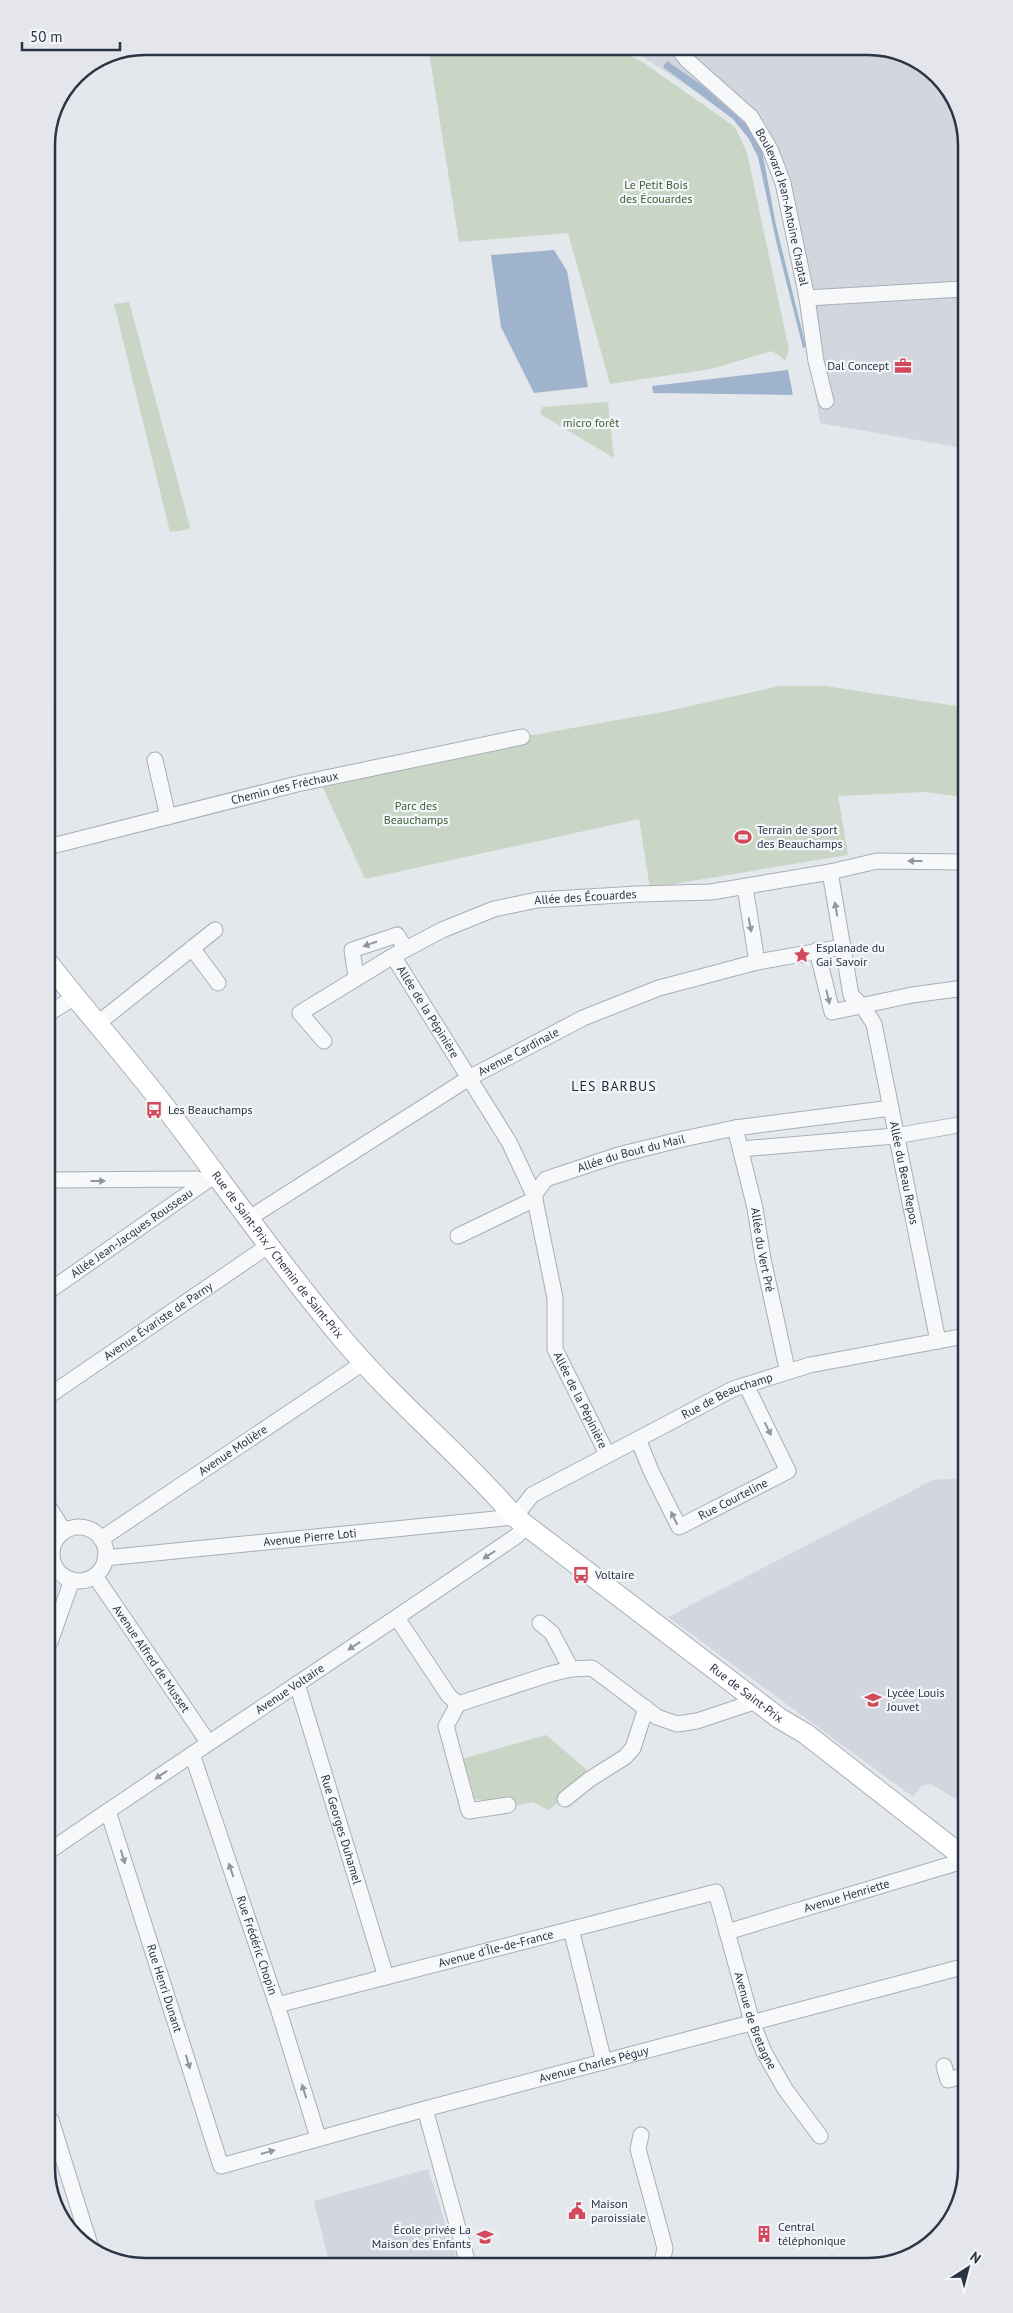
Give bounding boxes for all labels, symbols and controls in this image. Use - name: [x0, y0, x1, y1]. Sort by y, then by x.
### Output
- scale bar: [22, 20, 120, 52]
- text: 50 m: [30, 27, 63, 46]
- street label: Boulevard Jean-Antoine Chaptal: [752, 125, 812, 287]
- park label: Le Petit Bois des Écouardes: [620, 177, 692, 206]
- office icon: Dal Concept: [893, 356, 913, 376]
- place label: Dal Concept: [827, 358, 889, 373]
- park label: micro forêt: [563, 415, 619, 430]
- street label: Chemin des Fréchaux: [229, 768, 340, 807]
- park label: Parc des Beauchamps: [384, 798, 448, 827]
- place label: Terrain de sport des Beauchamps: [757, 822, 843, 851]
- sports icon: Terrain de sport des Beauchamps: [733, 827, 753, 847]
- one-way arrow: [906, 857, 922, 865]
- street label: Allée des Écouardes: [534, 886, 637, 907]
- one-way arrow: [832, 901, 840, 917]
- one-way arrow: [746, 917, 754, 932]
- place label: Esplanade du Gai Savoir: [816, 940, 885, 969]
- one-way arrow: [362, 941, 377, 948]
- place icon: Esplanade du Gai Savoir: [792, 945, 812, 965]
- street label: Allée de la Pépinière: [394, 963, 463, 1061]
- one-way arrow: [824, 989, 832, 1004]
- street label: Avenue Cardinale: [475, 1024, 561, 1079]
- district label: LES BARBUS: [571, 1077, 657, 1095]
- bus stop icon: Les Beauchamps: [144, 1100, 164, 1120]
- place label: Les Beauchamps: [168, 1102, 253, 1117]
- street label: Allée du Beau Repos: [887, 1120, 922, 1226]
- street label: Allée du Bout du Mail: [575, 1131, 687, 1175]
- street label: Rue de Saint-Prix / Chemin de Saint-Prix: [209, 1168, 347, 1341]
- one-way arrow: [90, 1177, 106, 1185]
- street label: Allée Jean-Jacques Rousseau: [67, 1185, 196, 1281]
- street label: Allée du Vert Pré: [748, 1206, 778, 1293]
- street label: Avenue Évariste de Parny: [100, 1278, 216, 1363]
- street label: Allée de la Pépinière: [551, 1349, 611, 1451]
- street label: Rue de Beauchamp: [679, 1369, 774, 1422]
- street label: Avenue Molière: [195, 1421, 270, 1478]
- one-way arrow: [764, 1422, 772, 1436]
- street label: Rue Courteline: [696, 1475, 770, 1523]
- one-way arrow: [670, 1511, 678, 1525]
- street label: Avenue Pierre Loti: [263, 1525, 357, 1549]
- one-way arrow: [482, 1550, 495, 1560]
- bus stop icon: Voltaire: [571, 1565, 591, 1585]
- place label: Voltaire: [594, 1567, 634, 1582]
- street label: Avenue Alfred de Musset: [110, 1602, 194, 1715]
- one-way arrow: [347, 1642, 361, 1651]
- street label: Avenue Voltaire: [252, 1660, 327, 1717]
- street label: Rue de Saint-Prix: [707, 1660, 786, 1726]
- place label: Lycée Louis Jouvet: [886, 1685, 945, 1714]
- school or university icon: Lycée Louis Jouvet: [863, 1690, 883, 1710]
- one-way arrow: [154, 1770, 167, 1780]
- street label: Rue Georges Duhamel: [318, 1773, 366, 1886]
- one-way arrow: [120, 1849, 128, 1864]
- one-way arrow: [227, 1862, 235, 1877]
- street label: Avenue Henriette: [802, 1875, 891, 1915]
- street label: Rue Frédéric Chopin: [234, 1894, 281, 1997]
- street label: Avenue d'Île-de-France: [437, 1926, 555, 1970]
- street label: Rue Henri Dunant: [144, 1942, 186, 2034]
- street label: Avenue de Bretagne: [731, 1970, 780, 2072]
- street label: Avenue Charles Péguy: [537, 2042, 651, 2086]
- one-way arrow: [185, 2054, 192, 2069]
- one-way arrow: [299, 2083, 307, 2098]
- one-way arrow: [260, 2148, 275, 2156]
- place label: Maison paroissiale: [591, 2196, 646, 2225]
- public building icon: Maison paroissiale: [567, 2201, 587, 2221]
- place label: Central téléphonique: [778, 2219, 846, 2248]
- place label: École privée La Maison des Enfants: [372, 2222, 471, 2251]
- building icon: Central téléphonique: [754, 2224, 774, 2244]
- school or university icon: École privée La Maison des Enfants: [475, 2227, 495, 2247]
- north arrow: [943, 2243, 993, 2293]
- text: N: [967, 2247, 985, 2267]

